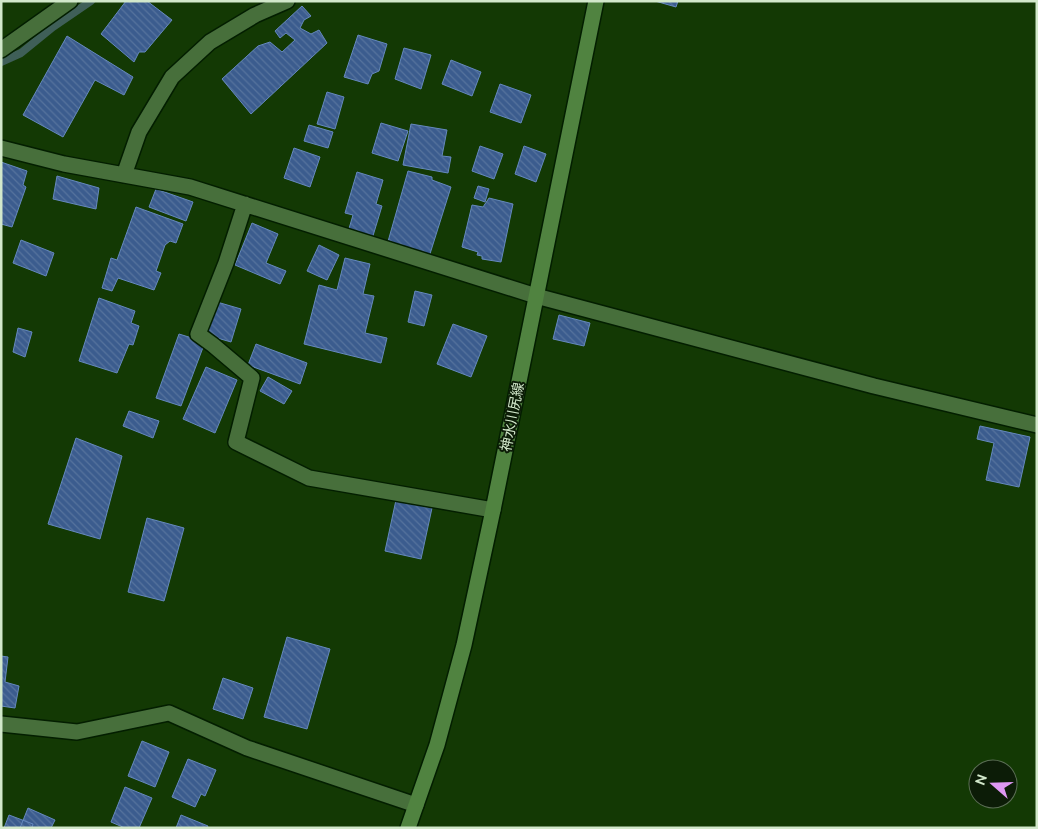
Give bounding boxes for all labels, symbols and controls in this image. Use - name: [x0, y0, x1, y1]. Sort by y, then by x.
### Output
- street label: 神水川尻線: [497, 381, 527, 453]
- north arrow: [968, 759, 1018, 809]
- text: N: [971, 772, 990, 787]

